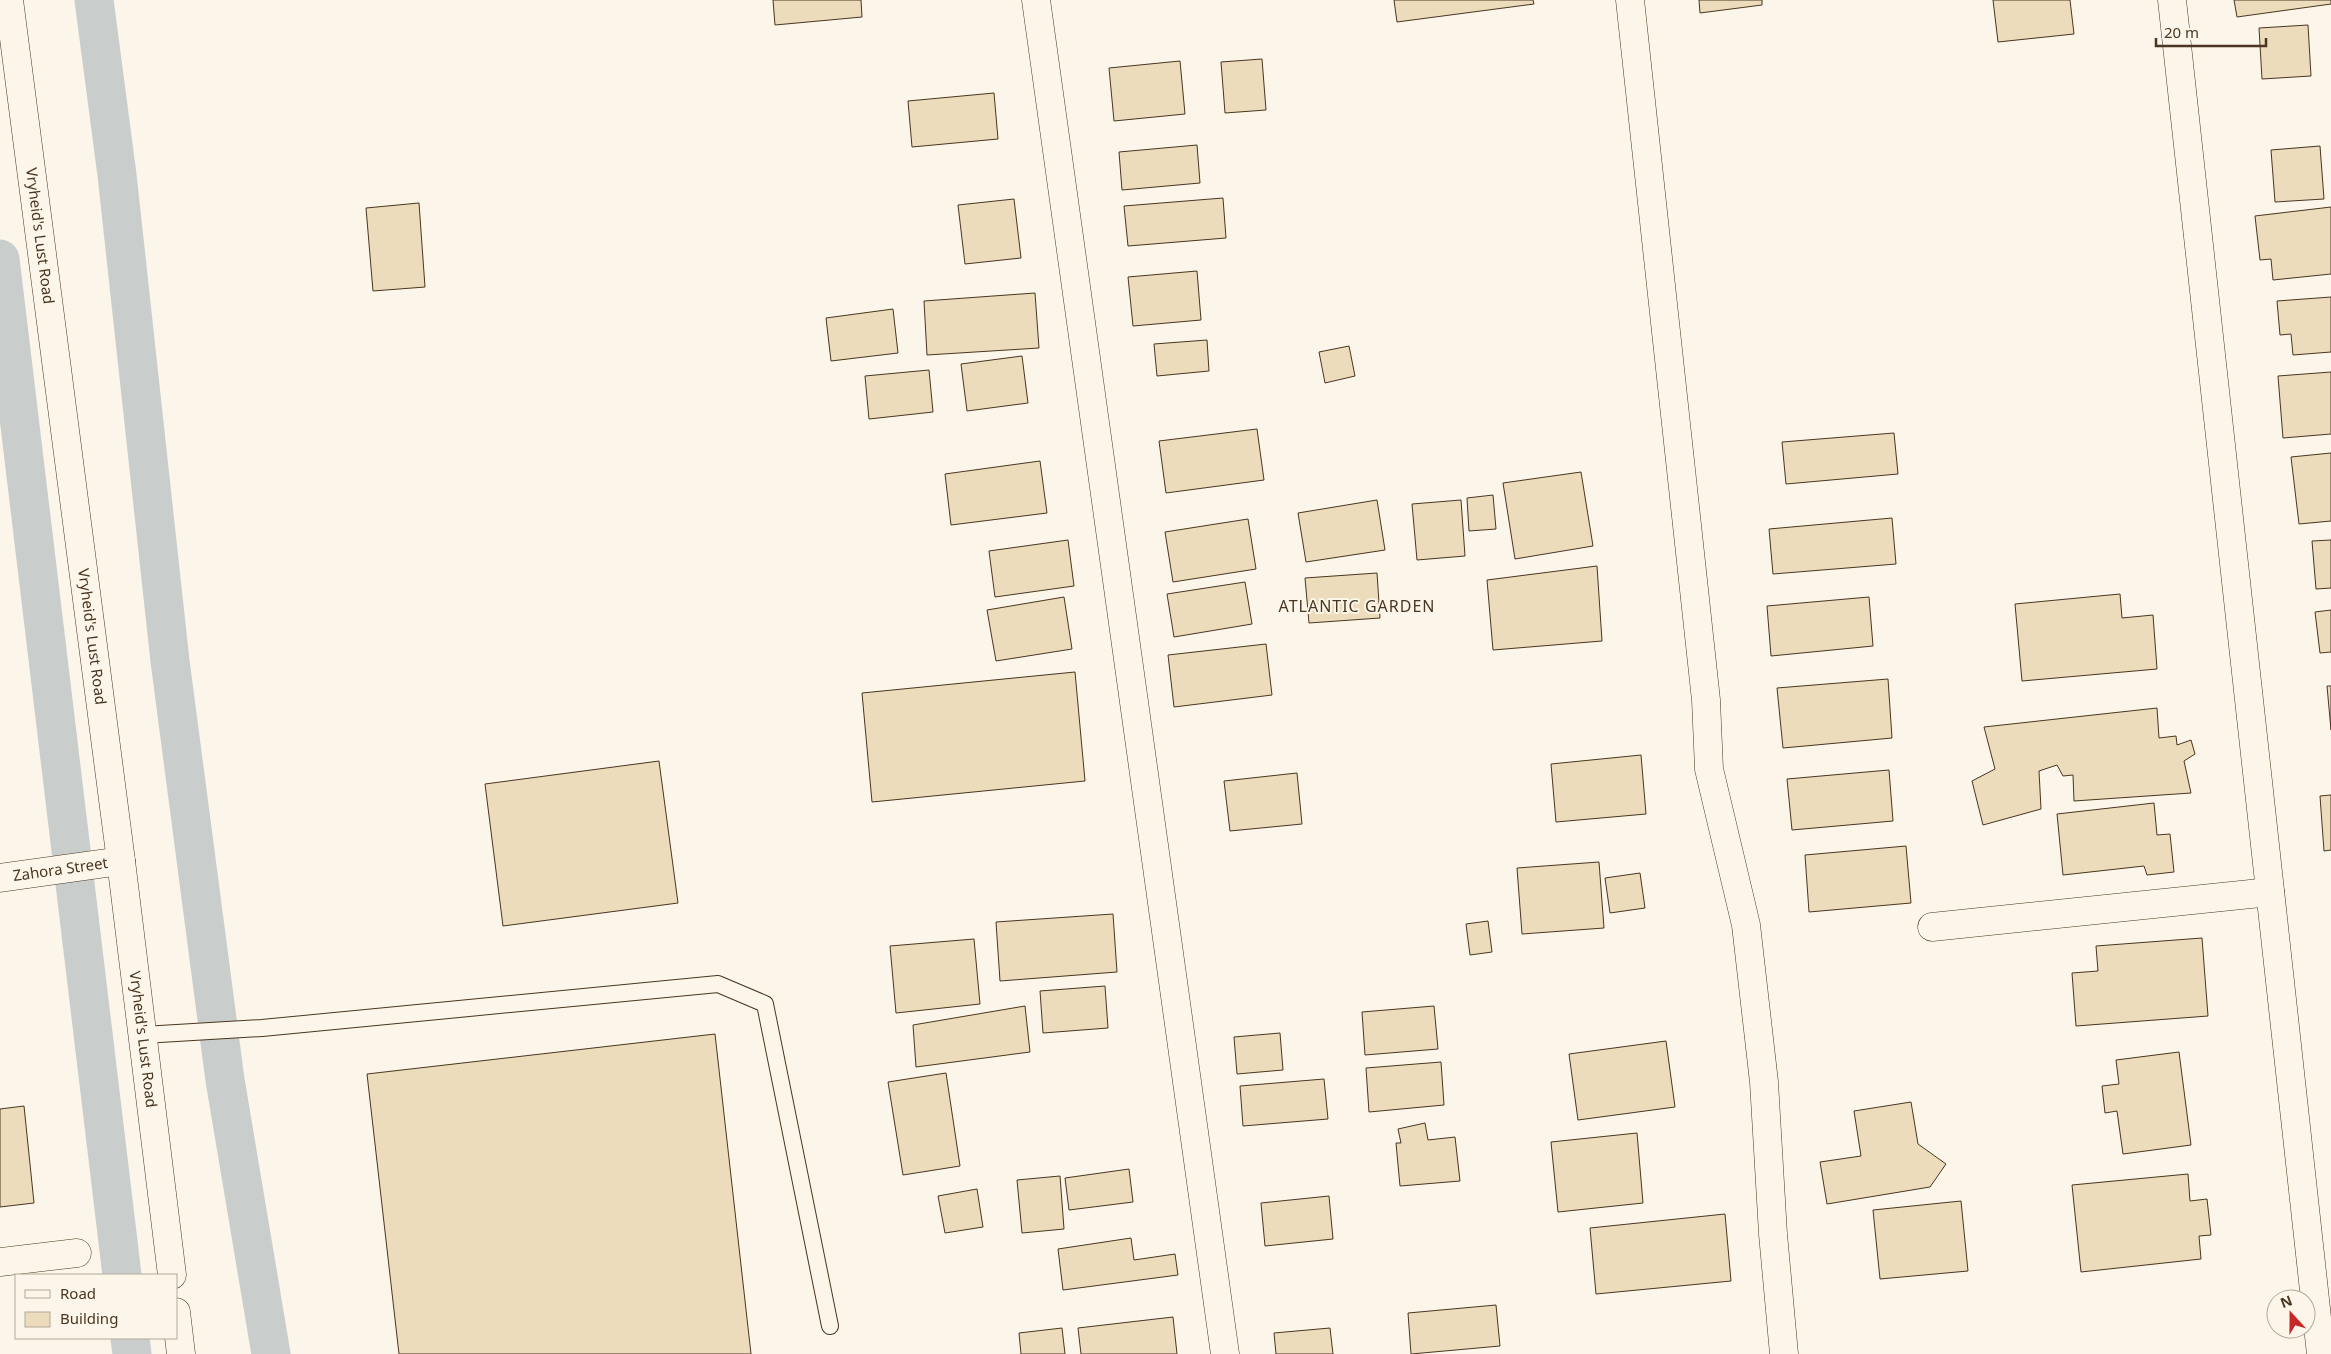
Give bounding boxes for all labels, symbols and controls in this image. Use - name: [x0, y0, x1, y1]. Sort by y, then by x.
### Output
- scale bar: [2156, 15, 2266, 47]
- text: 20 m: [2164, 22, 2199, 42]
- street label: Vryheid's Lust Road: [22, 166, 59, 305]
- street label: Vryheid's Lust Road: [74, 567, 112, 706]
- district label: ATLANTIC GARDEN: [1279, 595, 1435, 617]
- street label: Zahora Street: [12, 852, 110, 885]
- street label: Vryheid's Lust Road: [126, 970, 162, 1109]
- legend: [15, 1274, 178, 1339]
- text: Road: [60, 1283, 96, 1303]
- north arrow: [2266, 1289, 2316, 1339]
- text: N: [2277, 1290, 2295, 1312]
- text: Building: [60, 1308, 118, 1328]

